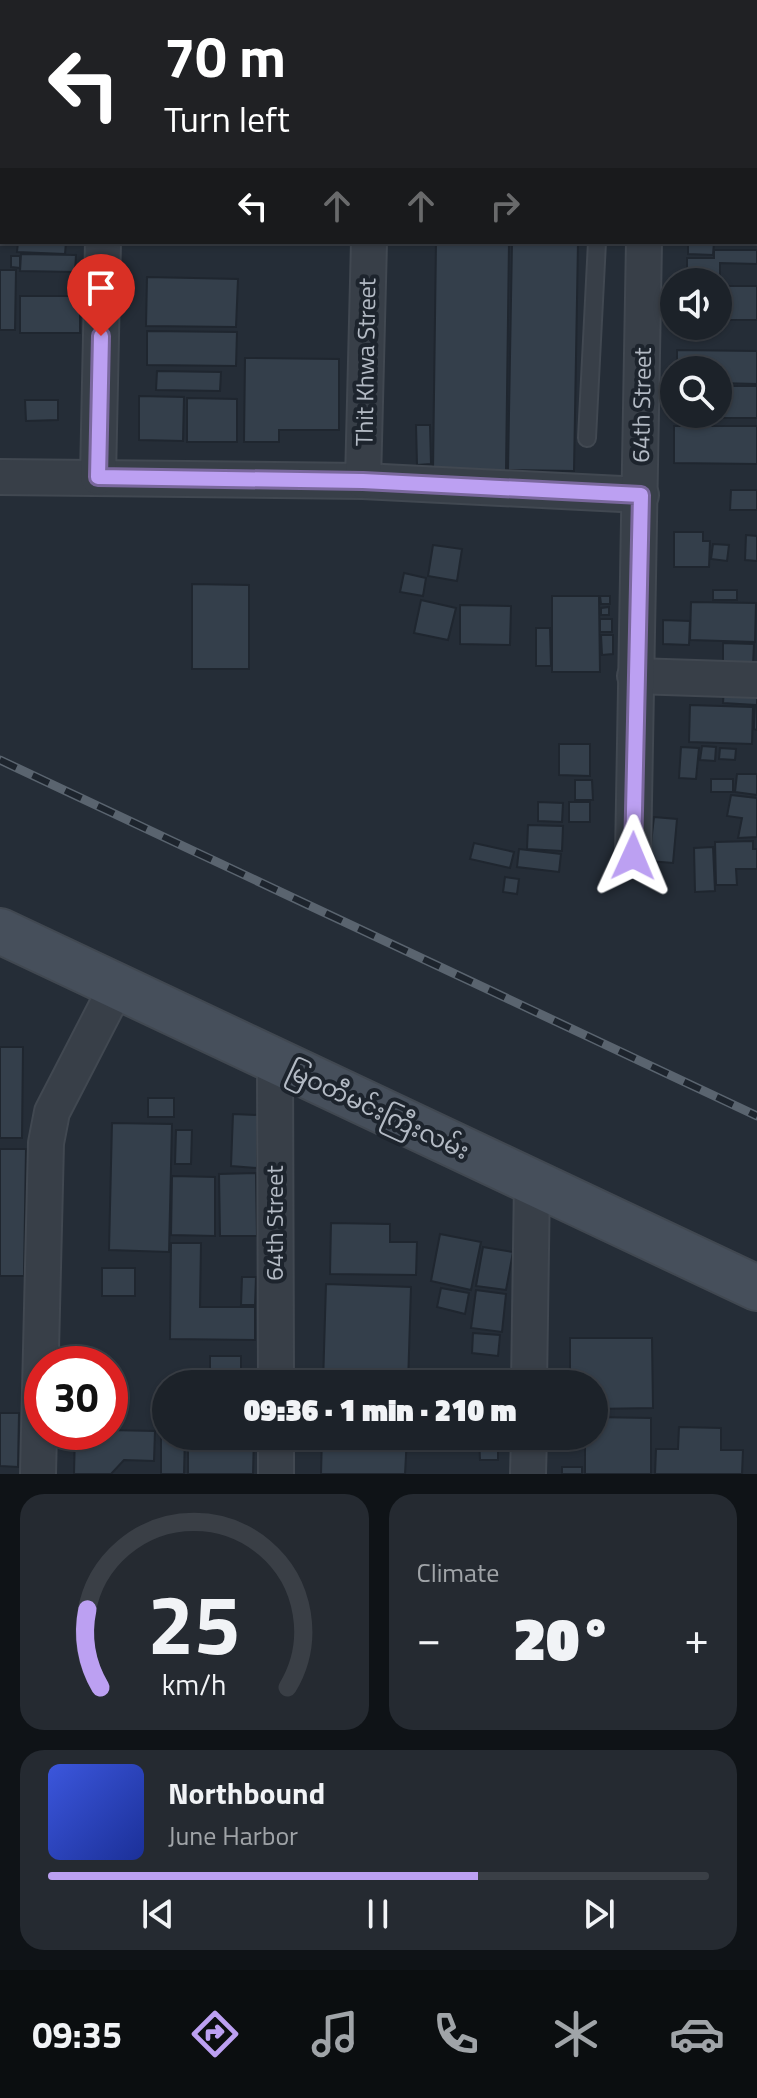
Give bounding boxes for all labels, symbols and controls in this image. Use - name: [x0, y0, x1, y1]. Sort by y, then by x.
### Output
- text: 70 m: [164, 14, 286, 99]
- icon: left: [32, 32, 136, 136]
- text: Turn left: [164, 91, 290, 146]
- icon: left: [231, 184, 275, 228]
- icon: ahead: [315, 184, 359, 228]
- icon: ahead: [399, 184, 443, 228]
- icon: right: [483, 184, 527, 228]
- pin: [67, 254, 135, 336]
- icon: arrive: [79, 266, 123, 310]
- map controls: [660, 268, 732, 428]
- button: sound: [660, 268, 732, 340]
- street label: Thit Khwa Street: [346, 277, 384, 446]
- street label: 64th Street: [622, 346, 660, 463]
- button: search: [660, 356, 732, 428]
- position arrow: [591, 814, 675, 898]
- street label: မြဝတီမင်းကြီးလမ်း: [281, 1052, 475, 1170]
- street label: 64th Street: [256, 1165, 292, 1281]
- speed limit sign: 30: [24, 1346, 128, 1450]
- text: 09:36 · 1 min · 210 m: [244, 1387, 516, 1433]
- text: Climate: [417, 1553, 499, 1592]
- text: 25: [148, 1560, 241, 1686]
- text: 20°: [513, 1592, 612, 1683]
- text: −: [417, 1604, 441, 1671]
- text: +: [684, 1604, 709, 1671]
- text: km/h: [162, 1663, 227, 1706]
- text: Northbound: [168, 1770, 325, 1816]
- text: June Harbor: [168, 1816, 298, 1855]
- icon: previous: [136, 1892, 180, 1936]
- icon: pause: [356, 1892, 400, 1936]
- icon: next: [577, 1892, 621, 1936]
- icon: directions: [187, 2006, 243, 2062]
- icon: music: [307, 2006, 363, 2062]
- icon: phone: [428, 2006, 484, 2062]
- icon: climate: [548, 2006, 604, 2062]
- icon: car: [669, 2006, 725, 2062]
- text: 09:35: [32, 2007, 122, 2062]

